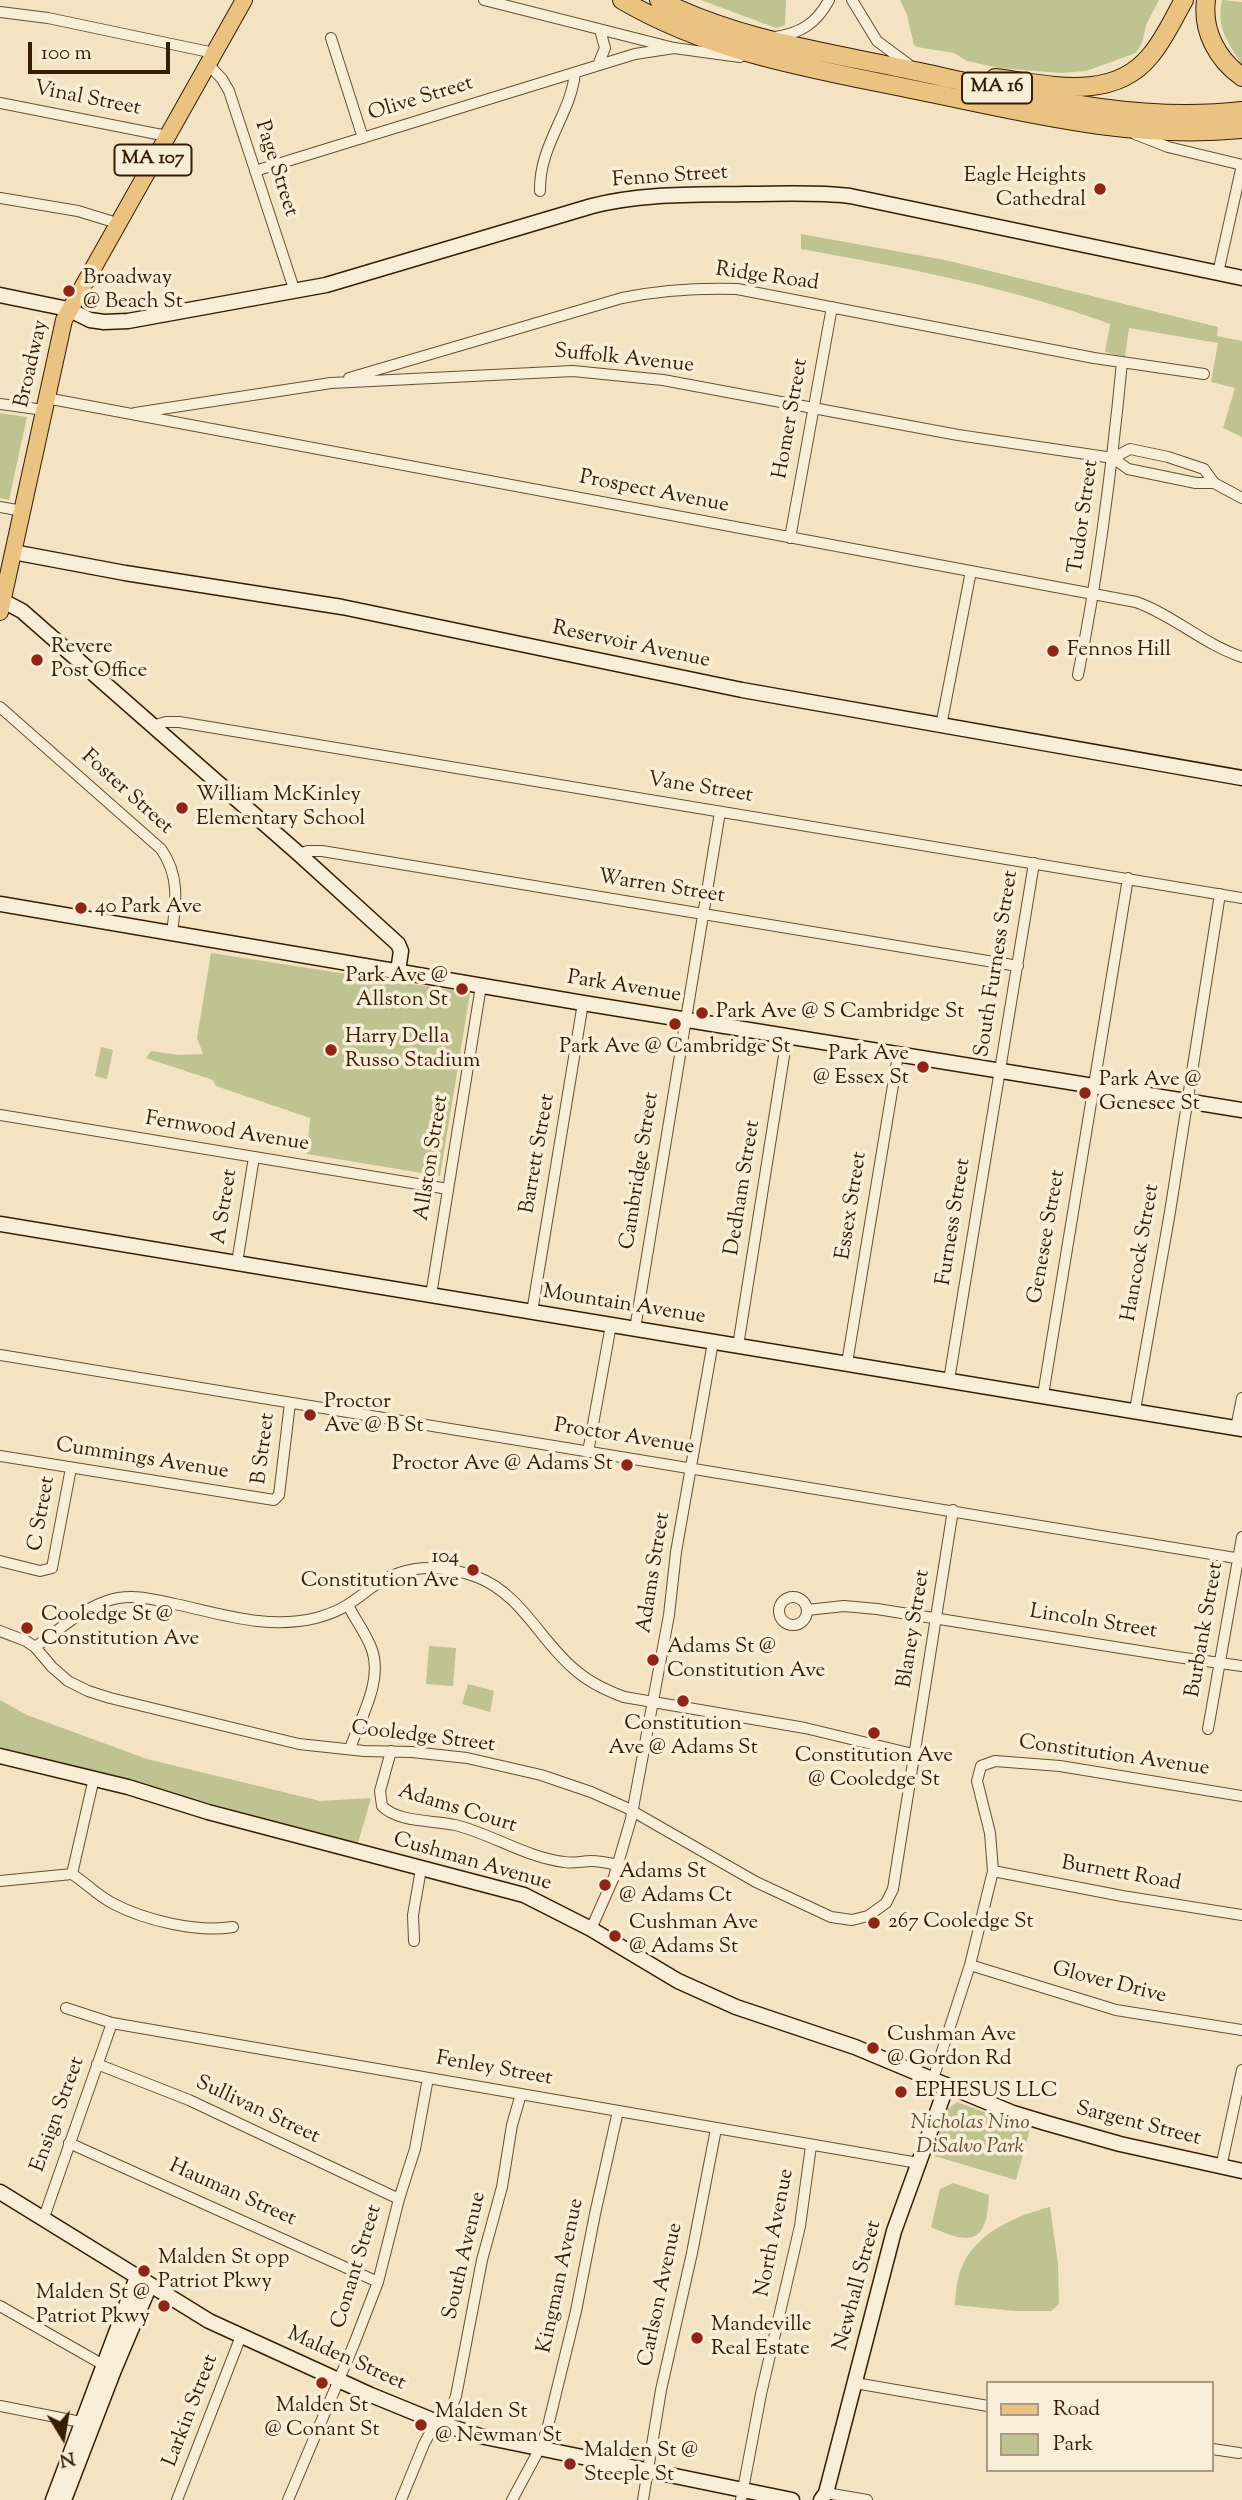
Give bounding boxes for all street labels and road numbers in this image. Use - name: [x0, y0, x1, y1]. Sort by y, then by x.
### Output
- street label: Olive Street: [365, 72, 477, 128]
- road number: MA 16: [962, 72, 1032, 104]
- street label: Vinal Street: [31, 77, 143, 123]
- street label: Page Street: [248, 118, 302, 220]
- road number: MA 107: [114, 144, 192, 176]
- street label: Fenno Street: [611, 161, 729, 195]
- street label: Ridge Road: [714, 258, 820, 298]
- street label: Broadway: [11, 318, 55, 410]
- street label: Suffolk Avenue: [553, 340, 695, 380]
- street label: Homer Street: [769, 357, 815, 481]
- street label: Tudor Street: [1065, 458, 1105, 576]
- street label: Prospect Avenue: [577, 466, 731, 520]
- street label: Reservoir Avenue: [550, 617, 712, 675]
- street label: Foster Street: [75, 745, 177, 841]
- street label: Vane Street: [646, 768, 754, 810]
- street label: Warren Street: [596, 866, 726, 910]
- street label: South Furness Street: [971, 869, 1025, 1059]
- street label: Park Avenue: [565, 967, 683, 1009]
- street label: Cambridge Street: [616, 1091, 666, 1251]
- street label: Barrett Street: [516, 1092, 562, 1216]
- street label: Allston Street: [411, 1093, 455, 1223]
- street label: Fernwood Avenue: [143, 1108, 311, 1158]
- street label: Dedham Street: [721, 1119, 767, 1257]
- street label: Essex Street: [832, 1150, 874, 1262]
- street label: Furness Street: [933, 1157, 977, 1287]
- street label: A Street: [208, 1168, 244, 1246]
- street label: Genesee Street: [1024, 1168, 1072, 1306]
- street label: Hancock Street: [1118, 1182, 1166, 1324]
- street label: Mountain Avenue: [541, 1281, 707, 1331]
- street label: B Street: [248, 1412, 282, 1486]
- street label: Proctor Avenue: [552, 1414, 696, 1462]
- street label: Cummings Avenue: [54, 1434, 230, 1486]
- street label: C Street: [24, 1475, 62, 1553]
- street label: Adams Street: [633, 1511, 677, 1635]
- street label: Burbank Street: [1182, 1560, 1230, 1700]
- street label: Blaney Street: [893, 1568, 937, 1690]
- street label: Lincoln Street: [1027, 1600, 1159, 1646]
- street label: Cooledge Street: [350, 1717, 496, 1759]
- street label: Constitution Avenue: [1017, 1731, 1211, 1783]
- street label: Adams Court: [395, 1780, 519, 1840]
- street label: Cushman Avenue: [390, 1828, 554, 1898]
- street label: Burnett Road: [1059, 1852, 1183, 1898]
- street label: Glover Drive: [1049, 1958, 1169, 2010]
- street label: Fenley Street: [434, 2047, 554, 2093]
- street label: Ensign Street: [27, 2054, 91, 2176]
- street label: Sullivan Street: [191, 2071, 323, 2151]
- street label: Sargent Street: [1073, 2097, 1203, 2153]
- street label: Hauman Street: [165, 2155, 299, 2233]
- street label: North Avenue: [751, 2167, 801, 2299]
- street label: South Avenue: [439, 2190, 493, 2322]
- street label: Kingman Avenue: [533, 2196, 591, 2356]
- street label: Conant Street: [327, 2202, 389, 2332]
- street label: Newhall Street: [829, 2218, 889, 2354]
- street label: Carlson Avenue: [634, 2221, 690, 2369]
- street label: Malden Street: [283, 2323, 409, 2397]
- street label: Larkin Street: [159, 2351, 225, 2471]

